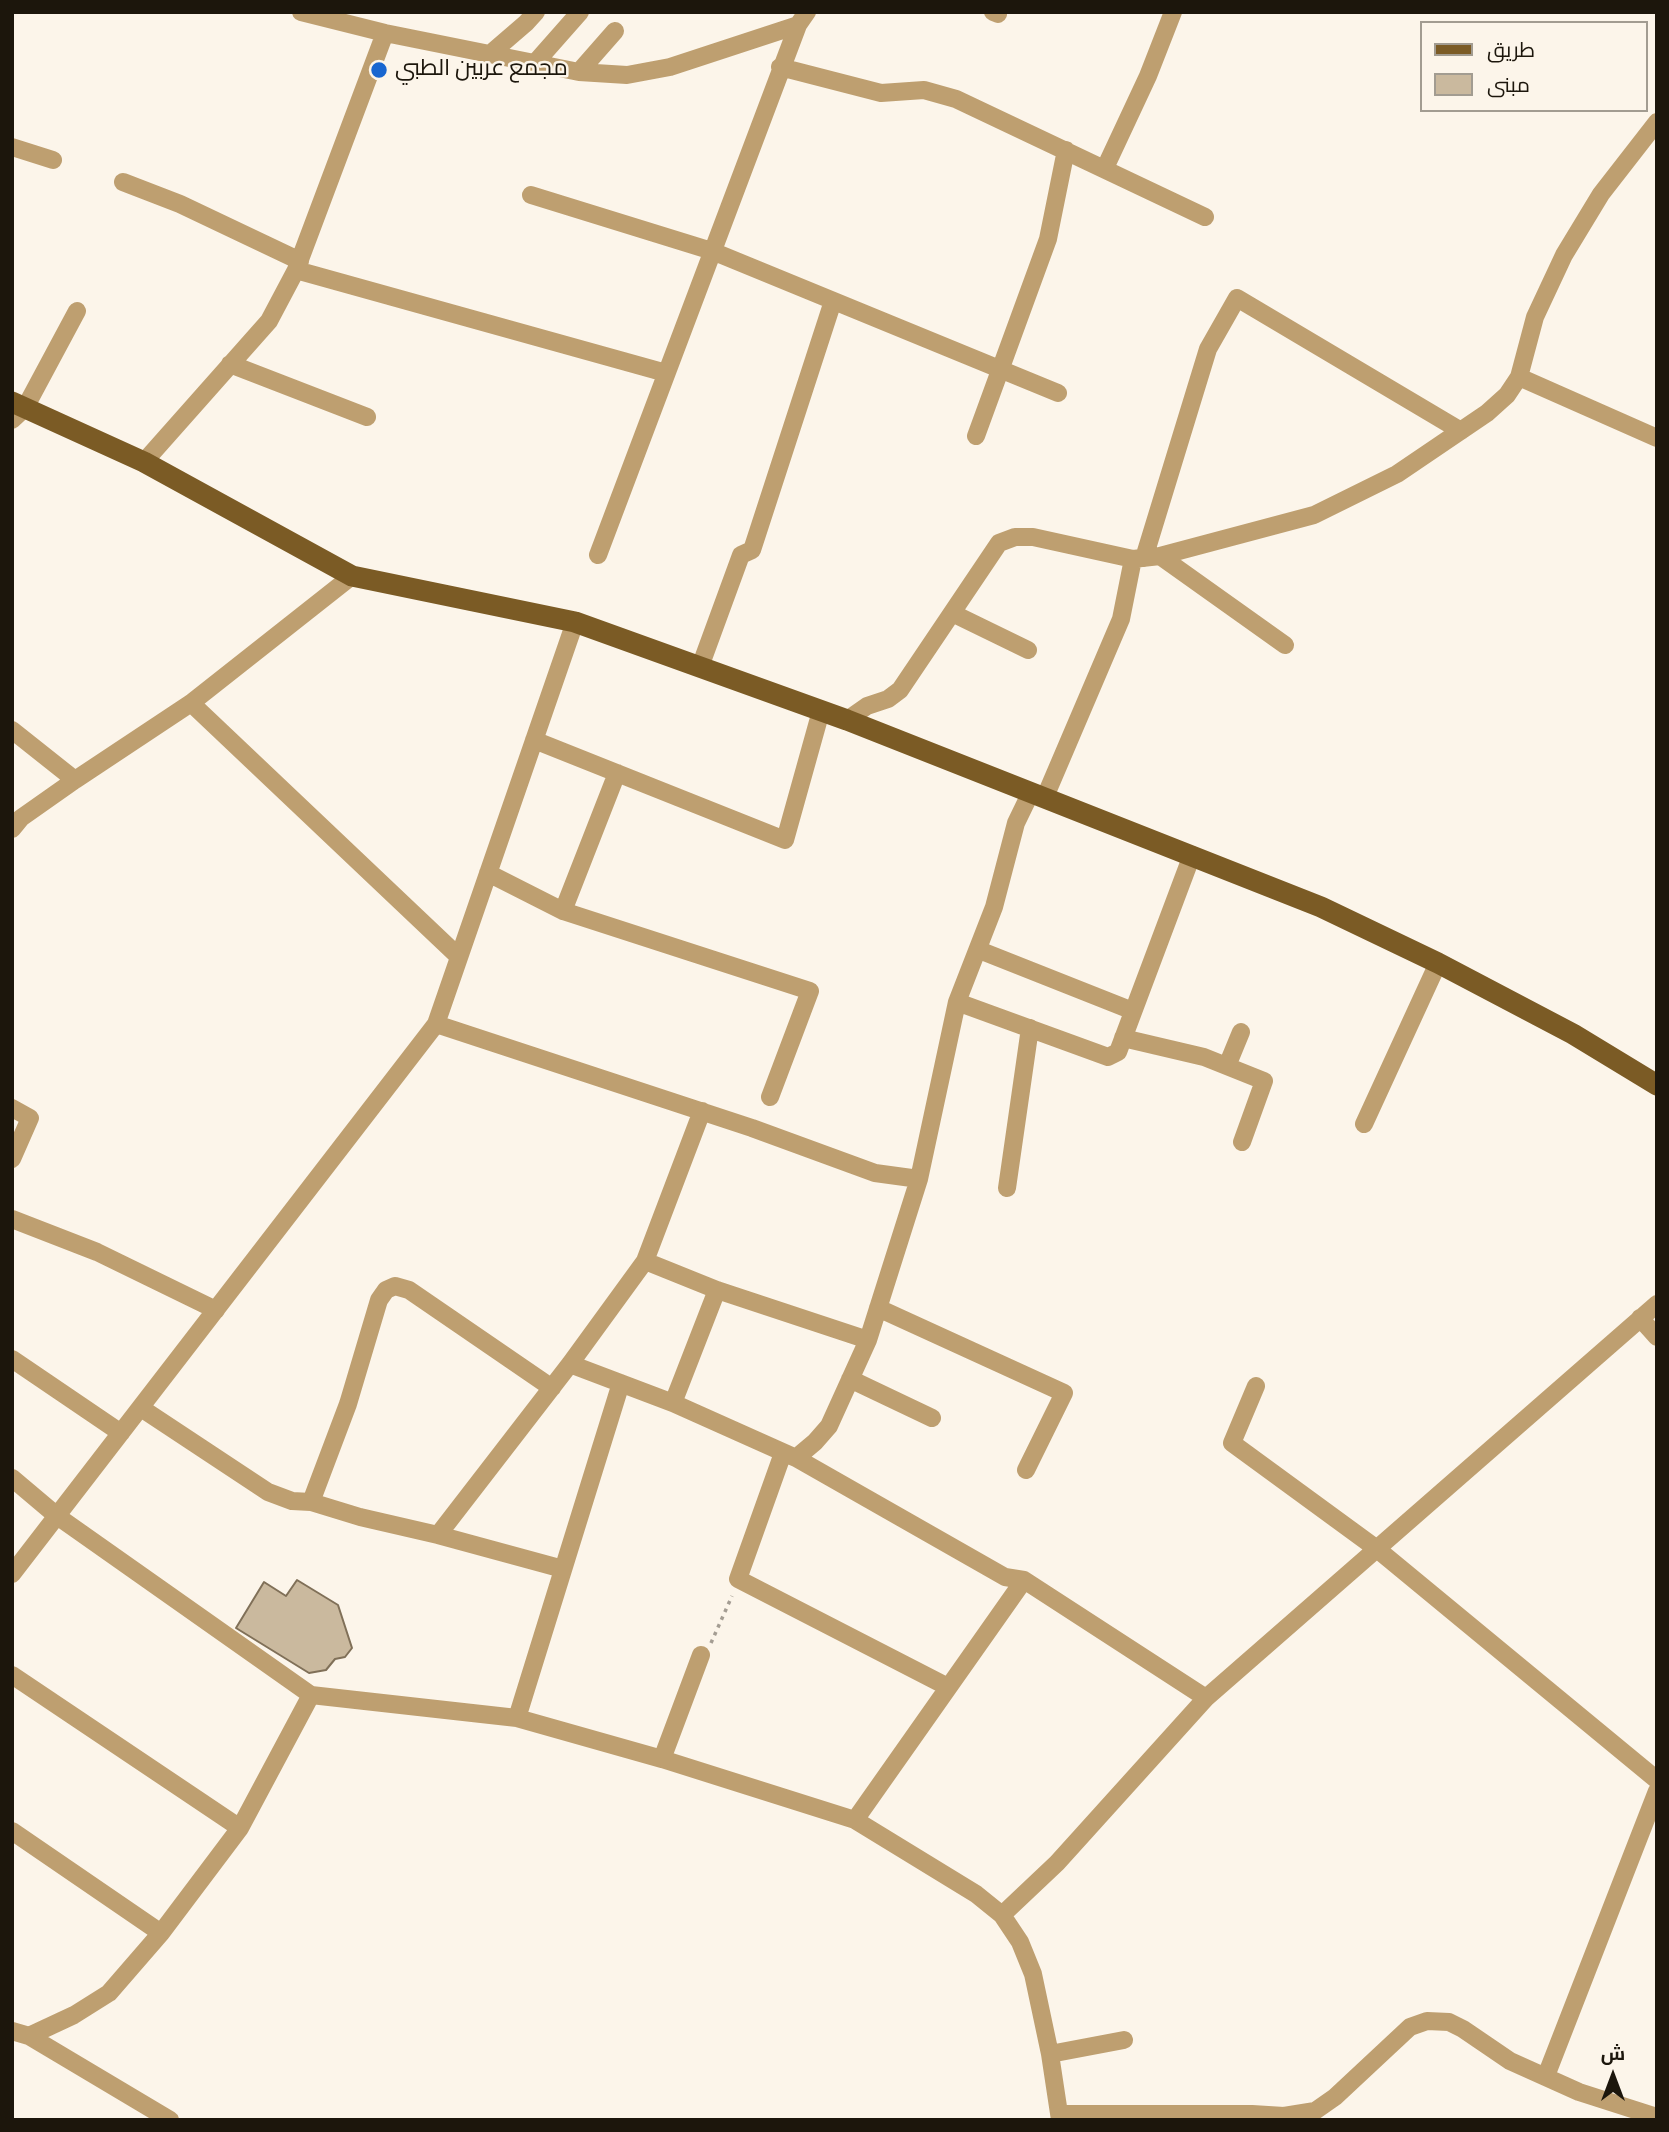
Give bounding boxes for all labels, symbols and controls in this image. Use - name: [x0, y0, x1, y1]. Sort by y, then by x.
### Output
- legend: [1420, 21, 1648, 112]
- text: طريق: [1487, 35, 1535, 65]
- place label: مجمع عربين الطبي: [395, 56, 568, 84]
- marker: مجمع عربين الطبي: [369, 60, 389, 80]
- text: مبنى: [1487, 70, 1530, 100]
- north arrow: [1578, 2041, 1648, 2111]
- text: ش: [1601, 2041, 1625, 2068]

